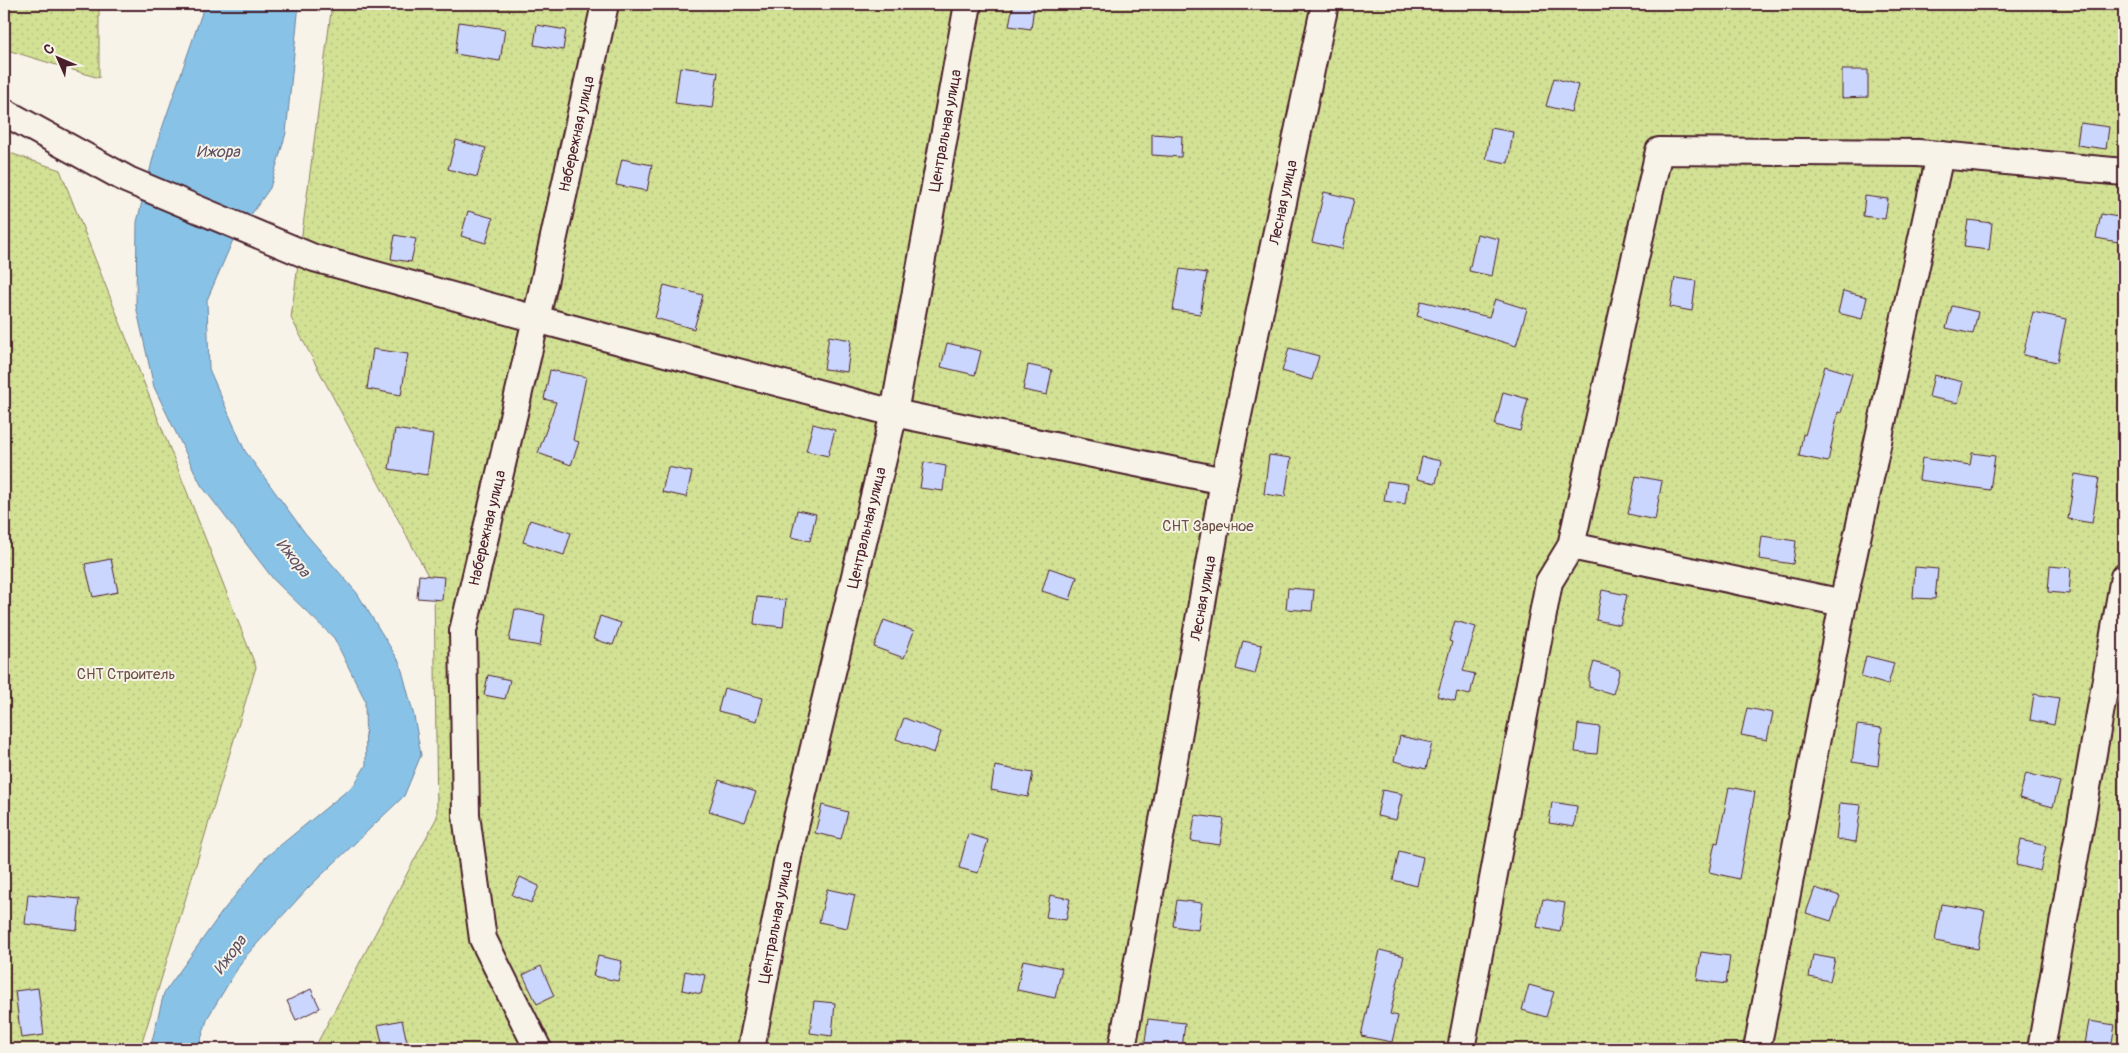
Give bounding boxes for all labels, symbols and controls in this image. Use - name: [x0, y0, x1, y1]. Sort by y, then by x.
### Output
- north arrow: [32, 32, 82, 82]
- text: С: [40, 40, 58, 58]
- street label: Центральная улица: [925, 68, 965, 193]
- street label: Набережная улица: [555, 74, 598, 194]
- water label: Ижора: [196, 142, 241, 162]
- street label: Лесная улица: [1265, 158, 1301, 247]
- street label: Центральная улица: [843, 465, 890, 590]
- street label: Набережная улица: [464, 468, 510, 588]
- park label: СНТ Заречное: [1162, 517, 1254, 536]
- water label: Ижора: [272, 535, 315, 582]
- street label: Лесная улица: [1186, 554, 1220, 643]
- park label: СНТ Строитель: [77, 665, 175, 684]
- street label: Центральная улица: [754, 860, 797, 985]
- water label: Ижора: [209, 930, 252, 978]

